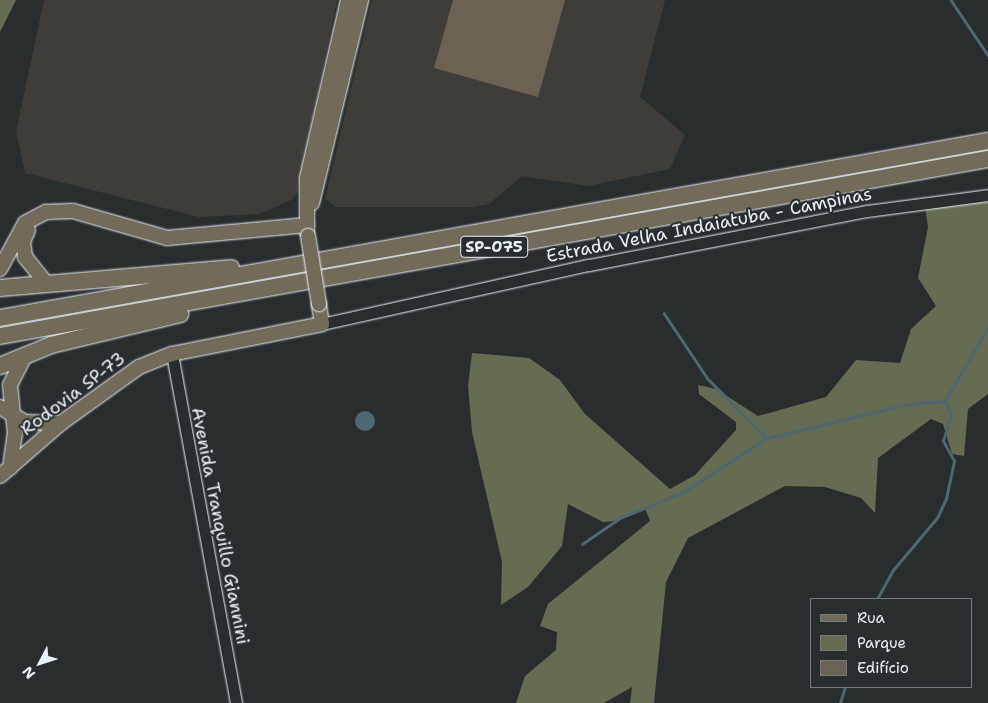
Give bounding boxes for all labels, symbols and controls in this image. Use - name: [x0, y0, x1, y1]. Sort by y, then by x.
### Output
- street label: Estrada Velha Indaiatuba - Campinas: [544, 183, 874, 267]
- road number: SP-075: [459, 233, 529, 260]
- street label: Rodovia SP-73: [16, 348, 130, 440]
- street label: Avenida Tranquillo Giannini: [186, 406, 254, 646]
- legend: [810, 598, 973, 688]
- text: Rua: [857, 608, 885, 628]
- text: Parque: [857, 633, 906, 653]
- north arrow: [15, 638, 65, 688]
- text: Edifício: [857, 658, 909, 678]
- text: N: [18, 663, 39, 683]

